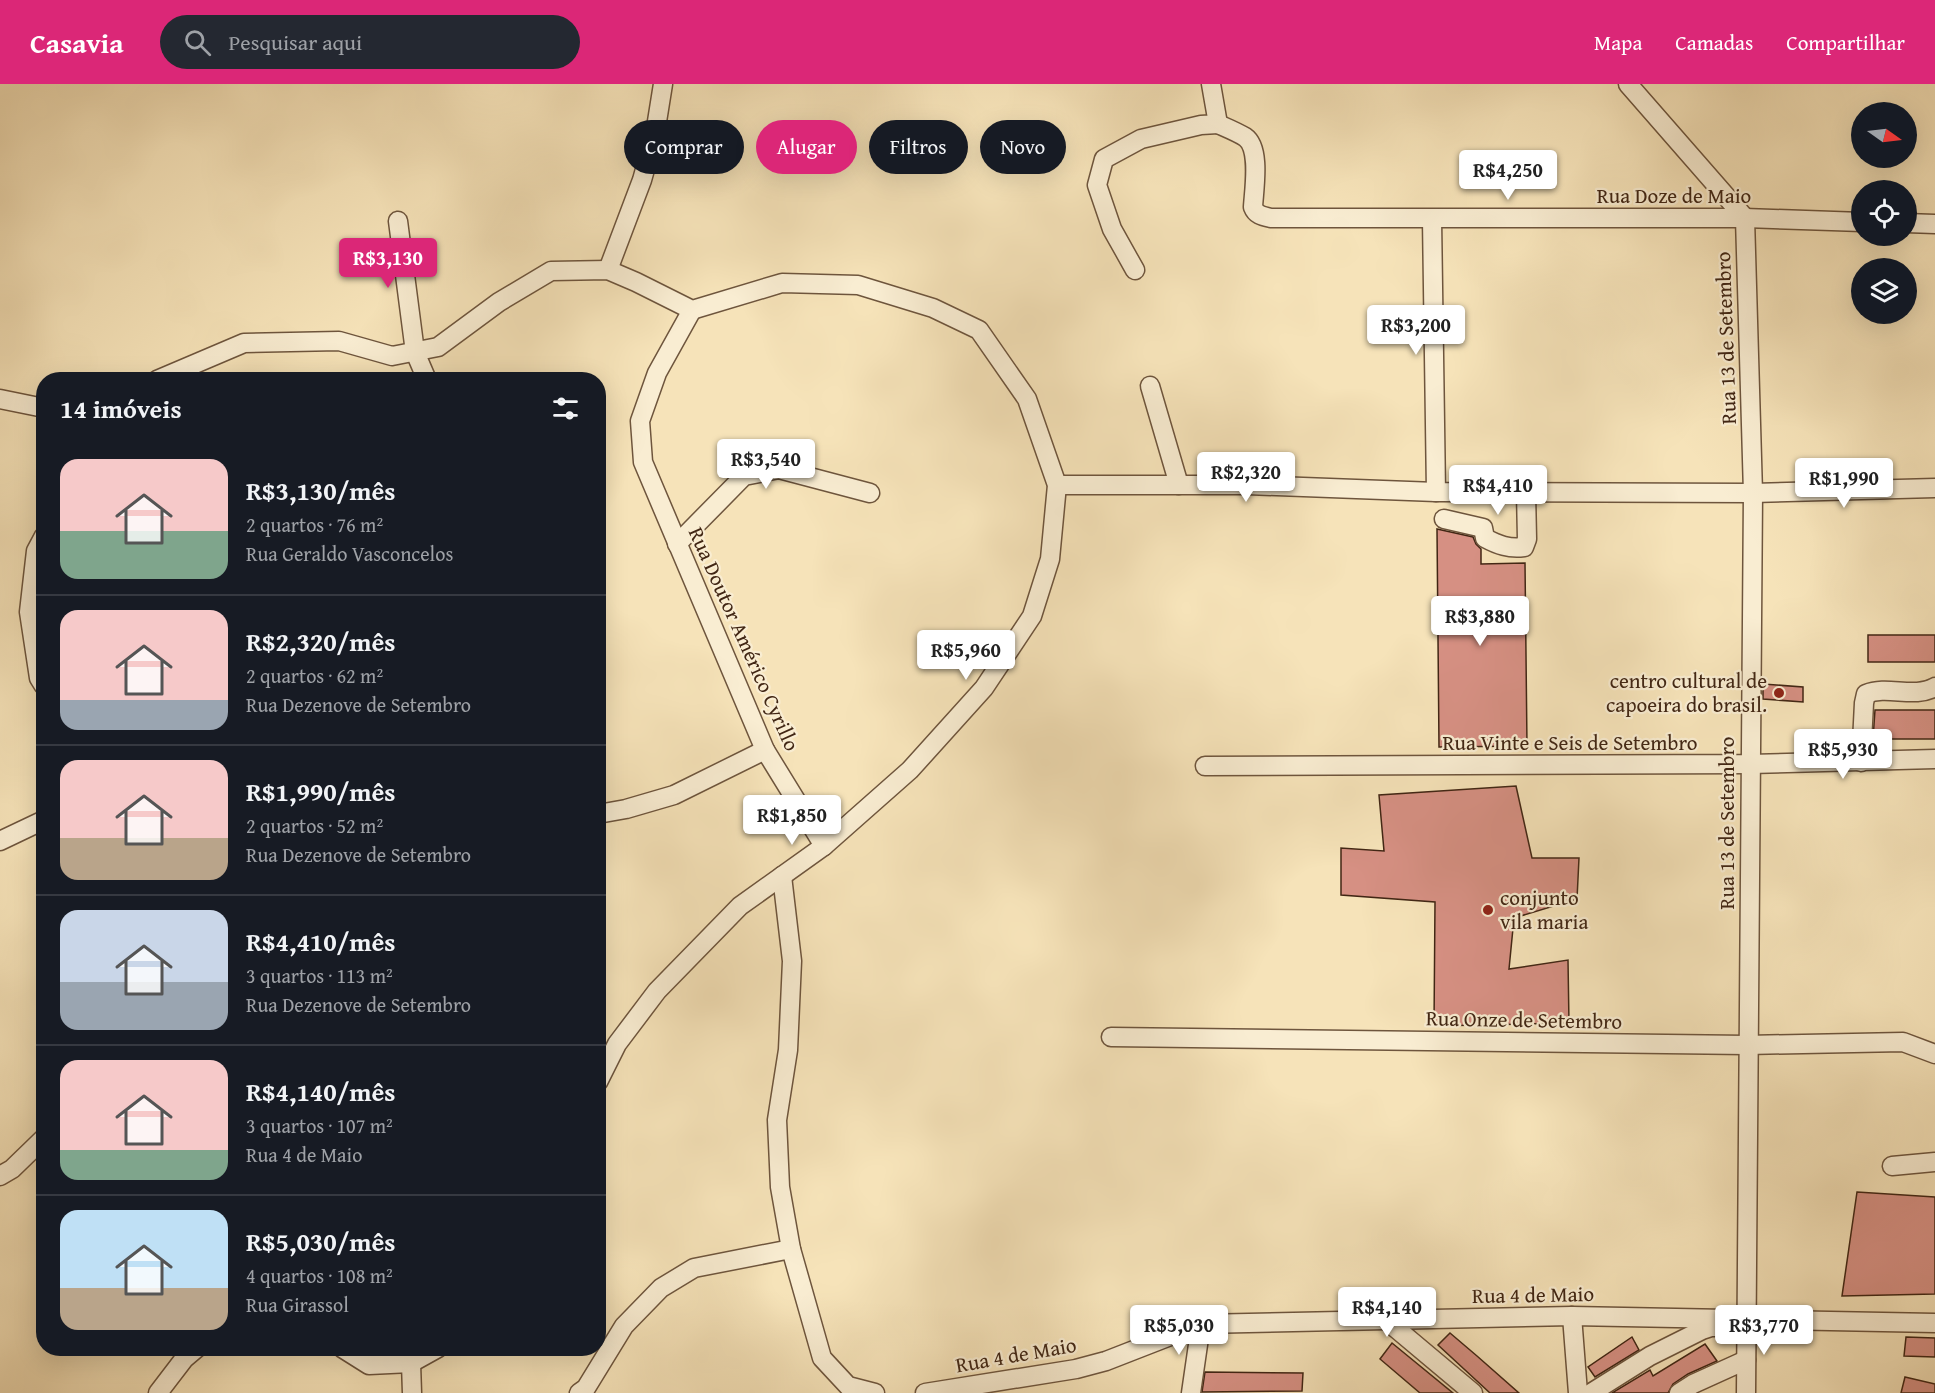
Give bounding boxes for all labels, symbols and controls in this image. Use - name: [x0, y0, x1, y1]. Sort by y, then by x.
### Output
- search box: [160, 15, 580, 69]
- text: Casavia: [30, 22, 124, 63]
- icon: search: [181, 26, 214, 59]
- text: Pesquisar aqui: [229, 26, 362, 58]
- text: Mapa: [1594, 27, 1642, 58]
- text: Camadas: [1675, 27, 1753, 58]
- text: Compartilhar: [1786, 27, 1905, 58]
- north arrow: [1851, 102, 1917, 168]
- map controls: [1851, 102, 1917, 324]
- chip: Comprar: [624, 120, 744, 174]
- chip: Alugar: [756, 120, 857, 174]
- chip: Filtros: [869, 120, 968, 174]
- chip: Novo: [980, 120, 1066, 174]
- pin: R$4,250: [1453, 150, 1563, 201]
- text: R$4,250: [1473, 155, 1543, 184]
- street label: Rua Doze de Maio: [1597, 180, 1751, 211]
- button: locate: [1851, 180, 1917, 246]
- pin: R$3,130: [333, 238, 443, 289]
- text: R$3,130: [353, 243, 423, 272]
- street label: Rua 13 de Setembro: [1707, 251, 1744, 425]
- button: layers: [1851, 258, 1917, 324]
- pin: R$3,200: [1361, 305, 1471, 356]
- text: R$3,200: [1381, 310, 1451, 339]
- text: 14 imóveis: [60, 389, 182, 428]
- icon: filters: [549, 392, 582, 425]
- pin: R$3,540: [711, 439, 821, 490]
- text: R$3,540: [731, 444, 801, 473]
- pin: R$2,320: [1191, 452, 1301, 503]
- text: R$2,320: [1211, 457, 1281, 486]
- pin: R$1,990: [1789, 458, 1899, 509]
- text: R$1,990: [1809, 463, 1879, 492]
- pin: R$4,410: [1443, 465, 1553, 516]
- text: R$4,410: [1463, 470, 1533, 499]
- text: R$3,130/mês: [246, 471, 395, 510]
- icon: home: [108, 483, 180, 555]
- text: 2 quartos · 76 m²: [246, 510, 383, 539]
- street label: Rua Doutor Américo Cyrillo: [681, 522, 808, 756]
- text: Rua Geraldo Vasconcelos: [246, 539, 453, 568]
- pin: R$3,880: [1425, 596, 1535, 647]
- text: R$3,880: [1445, 601, 1515, 630]
- text: R$2,320/mês: [246, 622, 395, 661]
- pin: R$5,960: [911, 630, 1021, 681]
- icon: home: [108, 634, 180, 706]
- text: R$5,960: [931, 635, 1001, 664]
- text: 2 quartos · 62 m²: [246, 661, 383, 690]
- place label: centro cultural de capoeira do brasil.: [1606, 665, 1767, 720]
- marker: centro cultural de capoeira do brasil.: [1772, 686, 1786, 700]
- text: Rua Dezenove de Setembro: [246, 690, 471, 719]
- street label: Rua Vinte e Seis de Setembro: [1443, 727, 1697, 758]
- pin: R$5,930: [1788, 729, 1898, 780]
- text: R$5,930: [1808, 734, 1878, 763]
- street label: Rua 13 de Setembro: [1711, 737, 1742, 909]
- text: R$1,990/mês: [246, 772, 395, 811]
- icon: home: [108, 784, 180, 856]
- pin: R$1,850: [737, 795, 847, 846]
- text: R$1,850: [757, 800, 827, 829]
- text: 2 quartos · 52 m²: [246, 811, 383, 840]
- text: Rua Dezenove de Setembro: [246, 840, 471, 869]
- place label: conjunto vila maria: [1500, 882, 1588, 937]
- marker: conjunto vila maria: [1481, 903, 1495, 917]
- text: R$4,410/mês: [246, 922, 395, 961]
- icon: home: [108, 934, 180, 1006]
- text: 3 quartos · 113 m²: [246, 961, 393, 990]
- text: Rua Dezenove de Setembro: [246, 990, 471, 1019]
- street label: Rua Onze de Setembro: [1426, 1002, 1622, 1037]
- text: R$4,140/mês: [246, 1072, 395, 1111]
- icon: home: [108, 1084, 180, 1156]
- text: 3 quartos · 107 m²: [246, 1111, 393, 1140]
- text: Rua 4 de Maio: [246, 1140, 362, 1169]
- text: R$5,030/mês: [246, 1222, 395, 1261]
- icon: home: [108, 1234, 180, 1306]
- text: 4 quartos · 108 m²: [246, 1261, 393, 1290]
- street label: Rua 4 de Maio: [1472, 1278, 1594, 1311]
- pin: R$4,140: [1332, 1287, 1442, 1338]
- text: Rua Girassol: [246, 1290, 349, 1319]
- text: R$4,140: [1352, 1292, 1422, 1321]
- pin: R$5,030: [1124, 1305, 1234, 1356]
- pin: R$3,770: [1709, 1305, 1819, 1356]
- text: R$5,030: [1144, 1310, 1214, 1339]
- text: R$3,770: [1729, 1310, 1799, 1339]
- street label: Rua 4 de Maio: [953, 1329, 1079, 1380]

